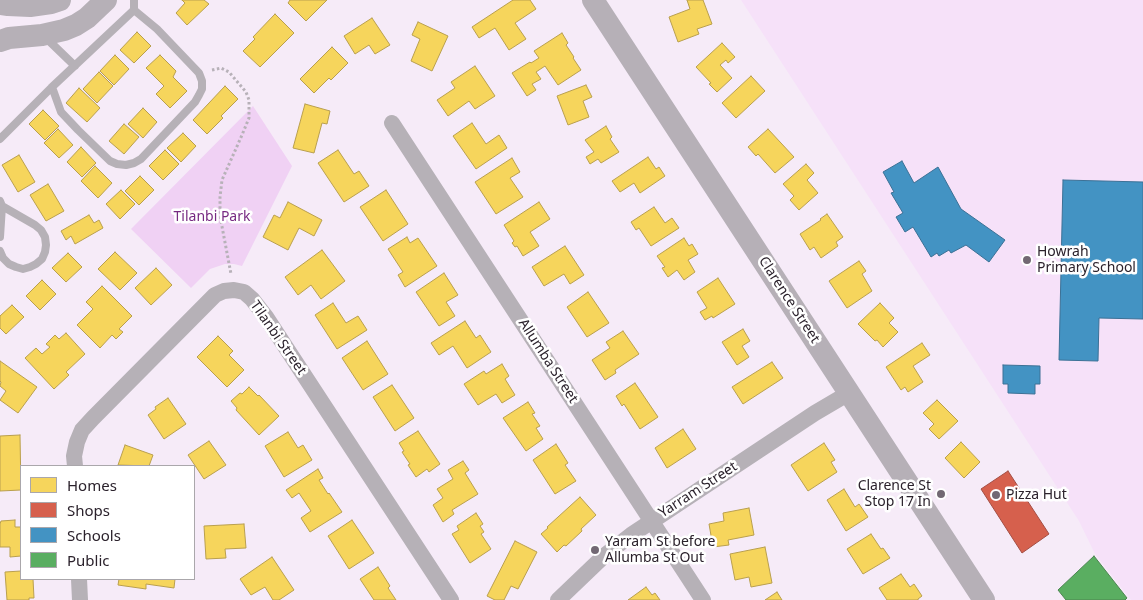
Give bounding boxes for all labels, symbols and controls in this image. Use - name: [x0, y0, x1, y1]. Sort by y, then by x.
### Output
- park label: Tilanbi Park: [174, 209, 250, 225]
- place label: Howrah Primary School: [1037, 244, 1136, 276]
- street label: Clarence Street: [755, 254, 823, 346]
- marker: Howrah Primary School: [1021, 254, 1033, 266]
- street label: Tilanbi Street: [246, 298, 310, 378]
- street label: Allumba Street: [515, 316, 581, 406]
- street label: Yarram Street: [656, 458, 740, 522]
- legend: [20, 465, 195, 580]
- text: Homes: [67, 475, 117, 495]
- place label: Clarence St Stop 17 In: [858, 478, 931, 511]
- place label: Pizza Hut: [1006, 487, 1067, 503]
- marker: Clarence St Stop 17 In: [935, 488, 947, 500]
- marker: Pizza Hut: [990, 489, 1002, 501]
- text: Shops: [67, 500, 110, 520]
- text: Schools: [67, 525, 121, 545]
- place label: Yarram St before Allumba St Out: [605, 534, 716, 566]
- marker: Yarram St before Allumba St Out: [589, 544, 601, 556]
- text: Public: [67, 550, 110, 570]

